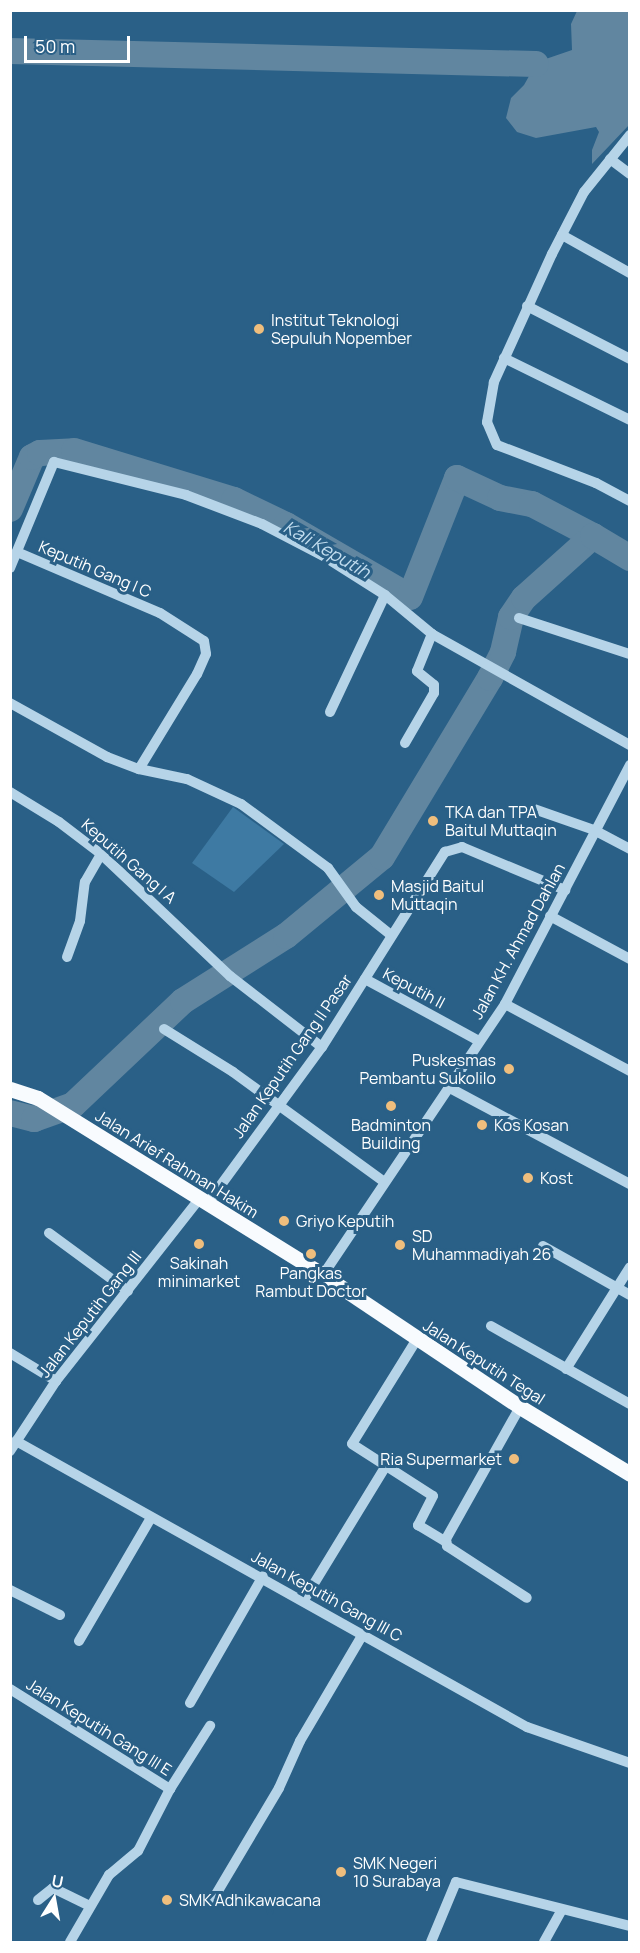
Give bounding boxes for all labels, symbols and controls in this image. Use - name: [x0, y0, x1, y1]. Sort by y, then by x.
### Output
- scale bar: [27, 24, 134, 62]
- text: 50 m: [35, 34, 75, 58]
- place label: Institut Teknologi Sepuluh Nopember: [271, 310, 412, 348]
- marker: Institut Teknologi Sepuluh Nopember: [252, 322, 266, 336]
- water label: Kali Keputih: [280, 516, 374, 582]
- street label: Keputih Gang I C: [36, 537, 154, 601]
- place label: TKA dan TPA Baitul Muttaqin: [445, 802, 557, 840]
- marker: TKA dan TPA Baitul Muttaqin: [426, 814, 440, 828]
- street label: Keputih Gang I A: [78, 815, 180, 907]
- street label: Jalan KH. Ahmad Dahlan: [467, 860, 569, 1022]
- place label: Masjid Baitul Muttaqin: [391, 876, 484, 914]
- marker: Masjid Baitul Muttaqin: [372, 888, 386, 902]
- street label: Keputih II: [380, 964, 448, 1012]
- street label: Jalan Keputih Gang II Pasar: [228, 970, 356, 1142]
- place label: Puskesmas Pembantu Sukolilo: [359, 1050, 496, 1088]
- marker: Puskesmas Pembantu Sukolilo: [500, 1060, 518, 1078]
- marker: Badminton Building: [384, 1099, 398, 1113]
- street label: Jalan Arief Rahman Hakim: [92, 1106, 262, 1222]
- place label: Badminton Building: [351, 1115, 431, 1153]
- place label: Kos Kosan: [494, 1115, 569, 1135]
- marker: Kos Kosan: [475, 1118, 489, 1132]
- place label: Kost: [540, 1168, 573, 1188]
- marker: Kost: [521, 1171, 535, 1185]
- place label: Griyo Keputih: [296, 1211, 394, 1231]
- marker: Griyo Keputih: [277, 1214, 291, 1228]
- place label: SD Muhammadiyah 26: [412, 1226, 551, 1264]
- marker: Sakinah minimarket: [192, 1237, 206, 1251]
- marker: SD Muhammadiyah 26: [393, 1238, 407, 1252]
- street label: Jalan Keputih Gang III: [35, 1247, 145, 1381]
- marker: Pangkas Rambut Doctor: [304, 1247, 318, 1261]
- place label: Sakinah minimarket: [158, 1253, 240, 1291]
- place label: Pangkas Rambut Doctor: [255, 1263, 367, 1301]
- street label: Jalan Keputih Tegal: [420, 1316, 548, 1408]
- place label: Ria Supermarket: [380, 1449, 502, 1469]
- marker: Ria Supermarket: [507, 1452, 521, 1466]
- street label: Jalan Keputih Gang III C: [248, 1546, 406, 1646]
- street label: Jalan Keputih Gang III E: [23, 1675, 175, 1779]
- place label: SMK Negeri 10 Surabaya: [353, 1853, 441, 1891]
- marker: SMK Negeri 10 Surabaya: [334, 1865, 348, 1879]
- north arrow: [24, 1869, 84, 1929]
- text: U: [50, 1869, 65, 1893]
- place label: SMK Adhikawacana: [179, 1890, 321, 1910]
- marker: SMK Adhikawacana: [160, 1893, 174, 1907]

